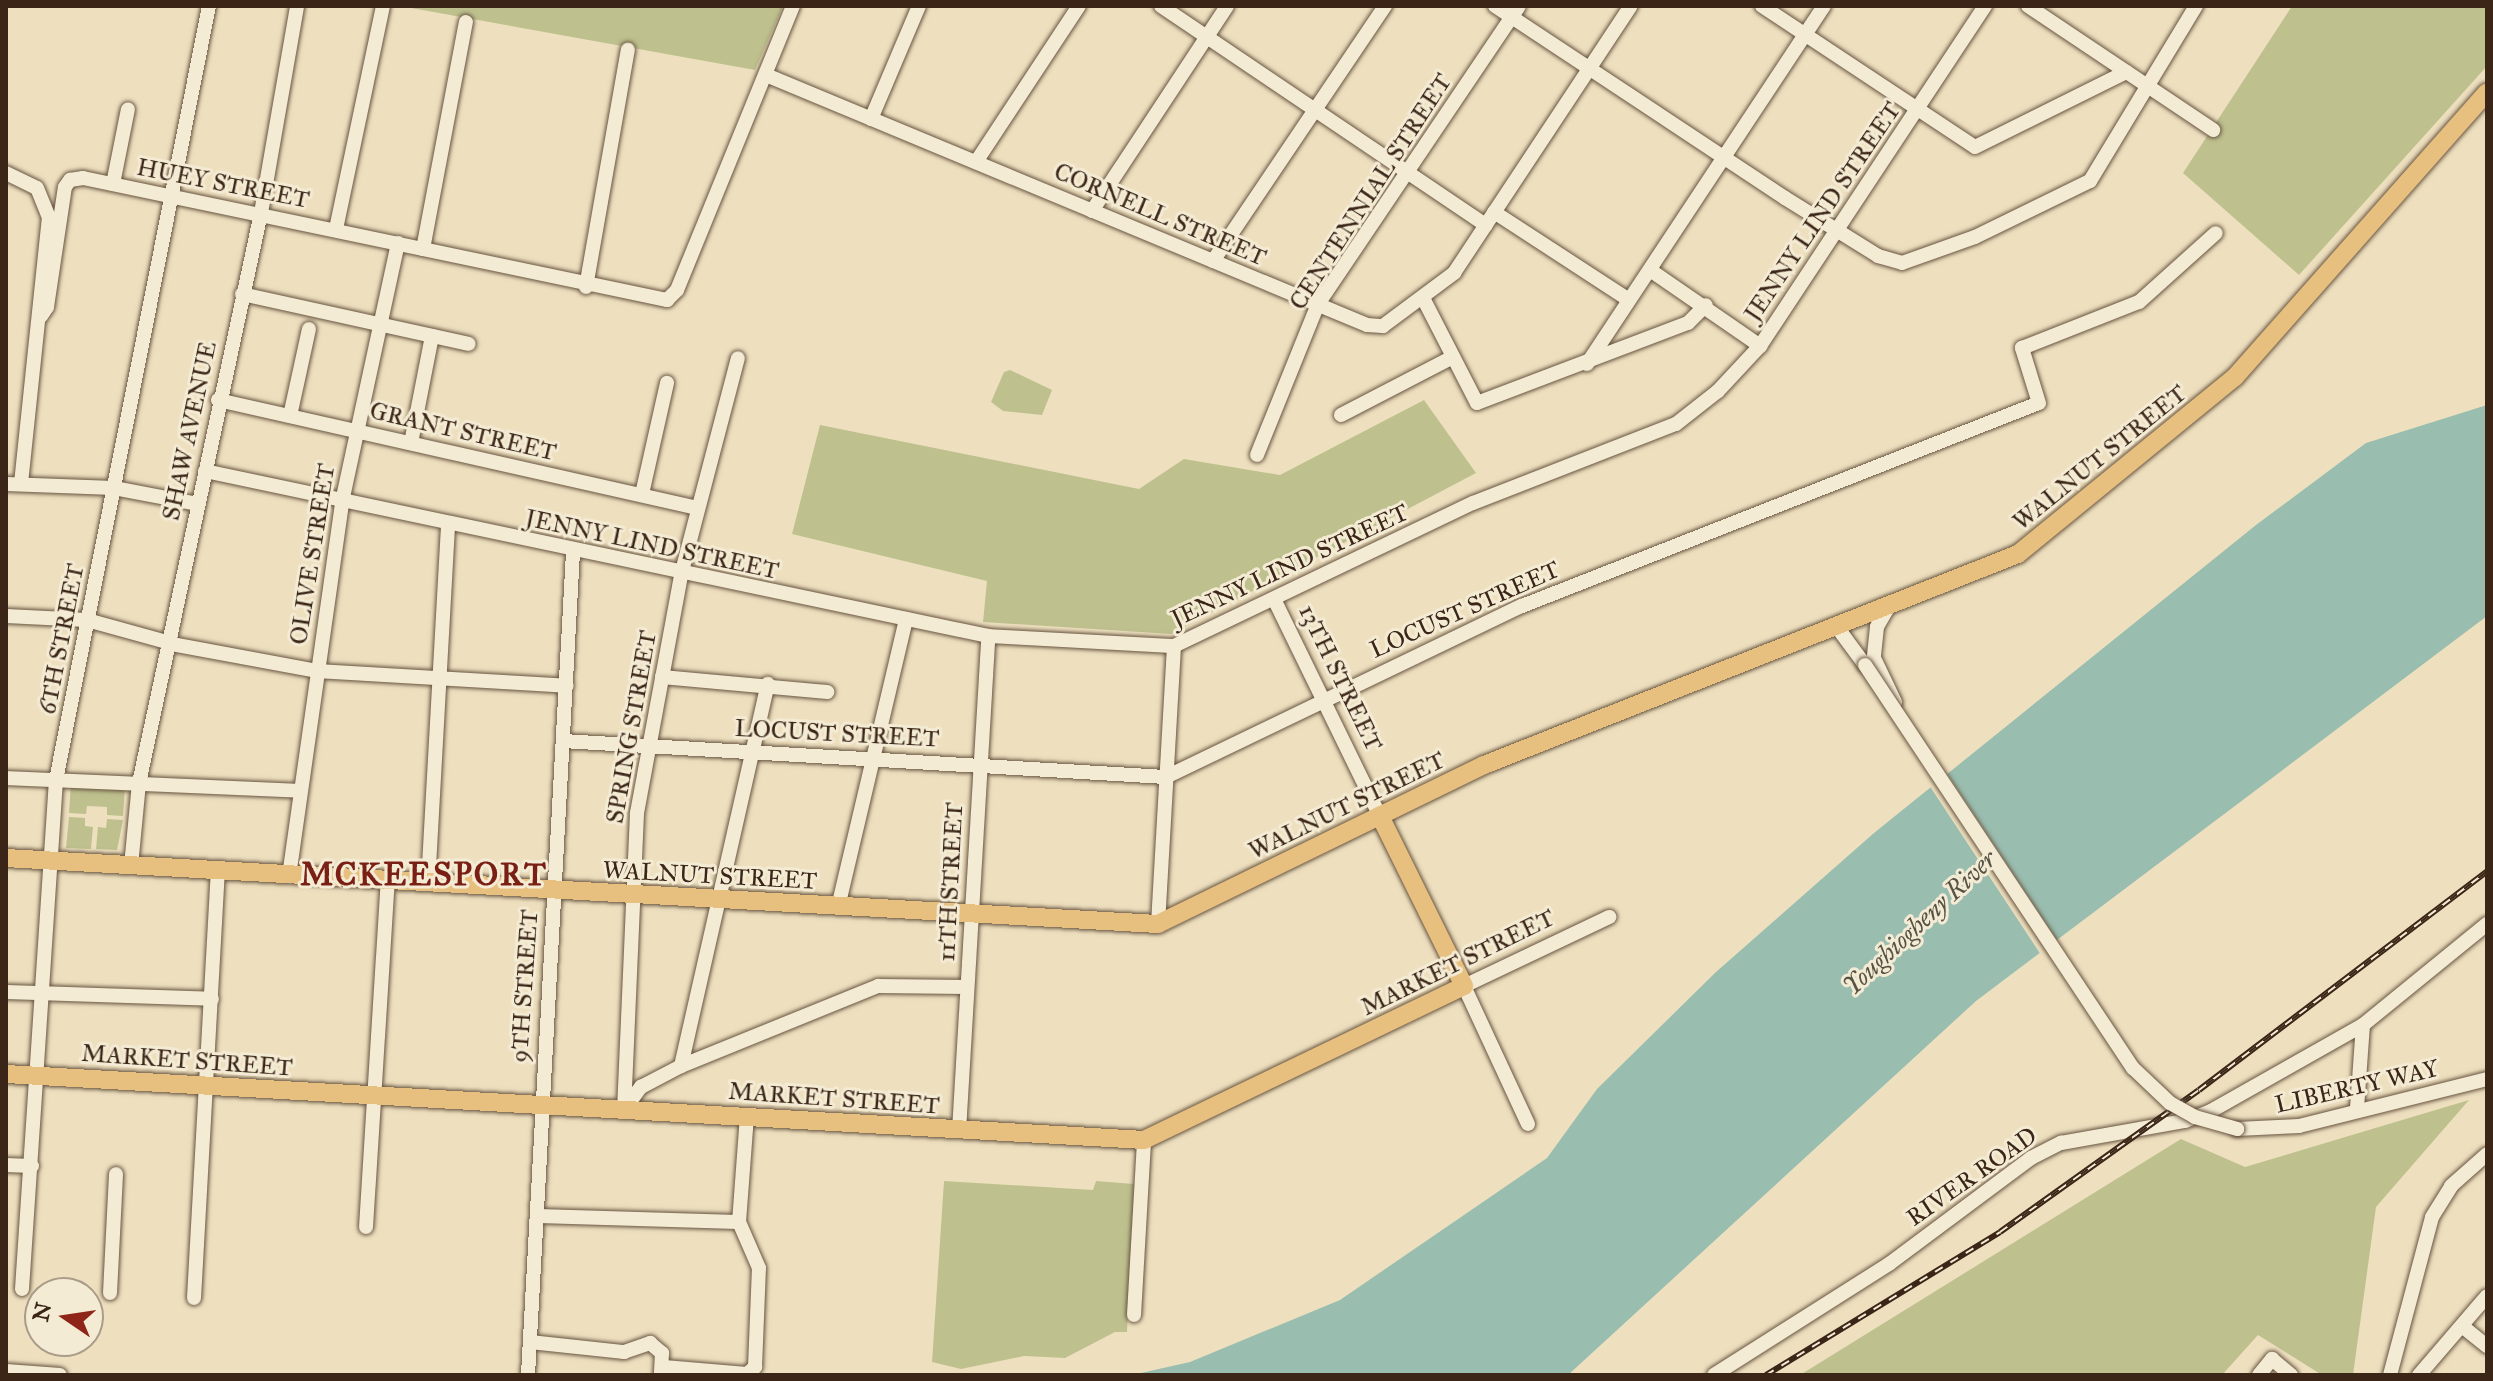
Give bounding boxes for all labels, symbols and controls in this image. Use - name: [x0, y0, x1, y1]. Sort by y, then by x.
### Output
- street label: CENTENNIAL STREET: [1284, 69, 1458, 315]
- street label: JENNY LIND STREET: [1739, 97, 1907, 327]
- street label: HUEY STREET: [134, 153, 312, 215]
- street label: CORNELL STREET: [1050, 157, 1270, 273]
- street label: SHAW AVENUE: [157, 339, 223, 523]
- street label: WALNUT STREET: [2008, 379, 2192, 537]
- street label: GRANT STREET: [367, 397, 559, 467]
- street label: OLIVE STREET: [284, 461, 342, 647]
- street label: JENNY LIND STREET: [1167, 498, 1413, 634]
- street label: JENNY LIND STREET: [523, 504, 781, 586]
- street label: LOCUST STREET: [1366, 555, 1564, 665]
- street label: 6TH STREET: [33, 561, 91, 717]
- street label: 13TH STREET: [1292, 600, 1388, 756]
- street label: SPRING STREET: [601, 628, 663, 826]
- street label: LOCUST STREET: [734, 714, 940, 754]
- street label: WALNUT STREET: [1244, 746, 1450, 866]
- street label: 11TH STREET: [932, 802, 970, 962]
- water label: Youghiogheny River: [1837, 844, 2003, 1002]
- district label: MCKEESPORT: [300, 856, 548, 894]
- street label: WALNUT STREET: [602, 856, 818, 896]
- street label: MARKET STREET: [1357, 904, 1559, 1022]
- street label: 9TH STREET: [505, 909, 545, 1063]
- street label: MARKET STREET: [80, 1039, 294, 1083]
- street label: LIBERTY WAY: [2272, 1054, 2442, 1120]
- street label: MARKET STREET: [727, 1077, 941, 1121]
- street label: RIVER ROAD: [1901, 1121, 2043, 1233]
- north arrow: [24, 1277, 104, 1357]
- text: N: [27, 1300, 57, 1324]

